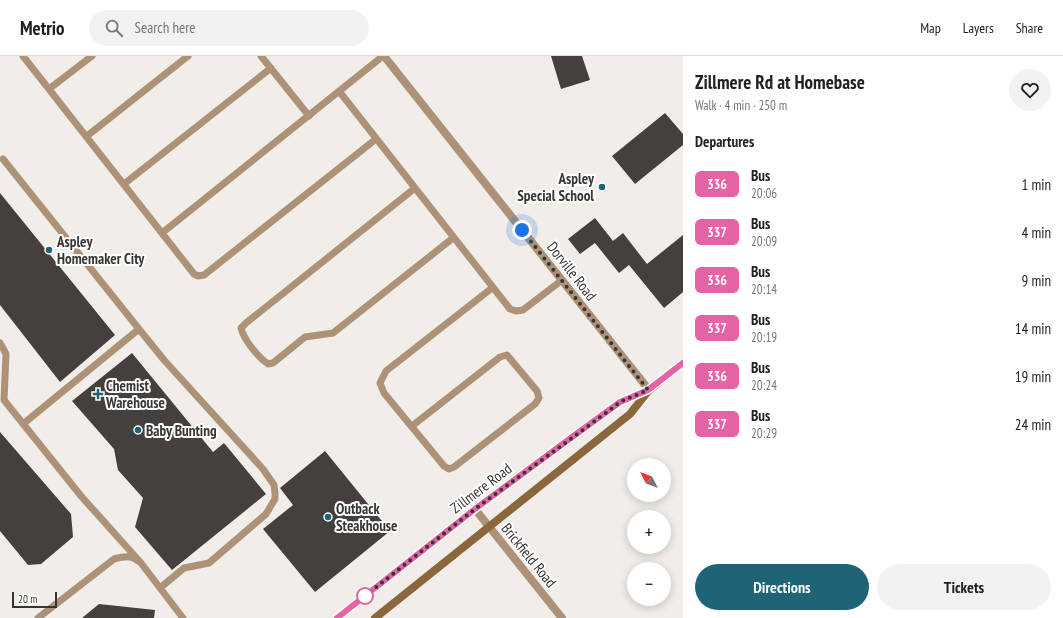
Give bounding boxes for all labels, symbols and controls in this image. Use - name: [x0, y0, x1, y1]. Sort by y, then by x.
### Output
- search box: [89, 10, 369, 46]
- text: Metrio: [20, 16, 65, 40]
- icon: search: [103, 17, 125, 39]
- text: Search here: [135, 18, 196, 37]
- text: Map: [920, 19, 941, 37]
- text: Layers: [963, 19, 994, 37]
- text: Share: [1016, 19, 1043, 37]
- button: heart: [1009, 69, 1051, 111]
- text: Zillmere Rd at Homebase: [695, 70, 865, 94]
- text: Walk · 4 min · 250 m: [695, 97, 787, 114]
- text: Departures: [695, 132, 754, 151]
- text: Bus: [751, 166, 770, 185]
- place label: Aspley Special School: [517, 169, 595, 205]
- text: 336: [707, 175, 727, 193]
- text: 1 min: [1021, 175, 1051, 194]
- marker: Aspley Special School: [597, 182, 607, 192]
- text: 20:06: [751, 185, 777, 202]
- text: Bus: [751, 214, 770, 233]
- your location: [512, 220, 532, 240]
- text: 337: [707, 223, 727, 241]
- text: 4 min: [1021, 223, 1051, 242]
- place label: Aspley Homemaker City: [56, 232, 145, 268]
- text: 20:09: [751, 233, 777, 250]
- street label: Dorville Road: [543, 238, 601, 304]
- marker: Aspley Homemaker City: [44, 245, 54, 255]
- text: Bus: [751, 262, 770, 281]
- text: 336: [707, 271, 727, 289]
- text: 9 min: [1021, 271, 1051, 290]
- text: 20:14: [751, 281, 777, 298]
- text: Bus: [751, 310, 770, 329]
- text: 337: [707, 319, 727, 337]
- text: 14 min: [1015, 319, 1051, 338]
- text: 20:19: [751, 329, 777, 346]
- text: Bus: [751, 358, 770, 377]
- text: 336: [707, 367, 727, 385]
- text: 19 min: [1015, 367, 1051, 386]
- place label: Chemist Warehouse: [105, 376, 165, 412]
- text: 20:24: [751, 377, 777, 394]
- marker: Chemist Warehouse: [93, 389, 103, 399]
- text: Bus: [751, 406, 770, 425]
- text: 337: [707, 415, 727, 433]
- text: 24 min: [1015, 415, 1051, 434]
- place label: Baby Bunting: [146, 421, 217, 440]
- marker: Baby Bunting: [133, 425, 143, 435]
- text: 20:29: [751, 425, 777, 442]
- north arrow: [627, 458, 671, 502]
- map controls: [627, 458, 671, 606]
- street label: Zillmere Road: [447, 459, 515, 517]
- place label: Outback Steakhouse: [336, 499, 398, 535]
- button: +: [627, 510, 671, 554]
- marker: Outback Steakhouse: [323, 512, 333, 522]
- street label: Brickfield Road: [497, 519, 561, 591]
- button: −: [627, 562, 671, 606]
- button: Directions: [695, 564, 869, 610]
- button: Tickets: [877, 564, 1051, 610]
- unlabelled marker: [356, 587, 374, 605]
- scale bar: [12, 590, 57, 609]
- text: 20 m: [18, 592, 37, 606]

